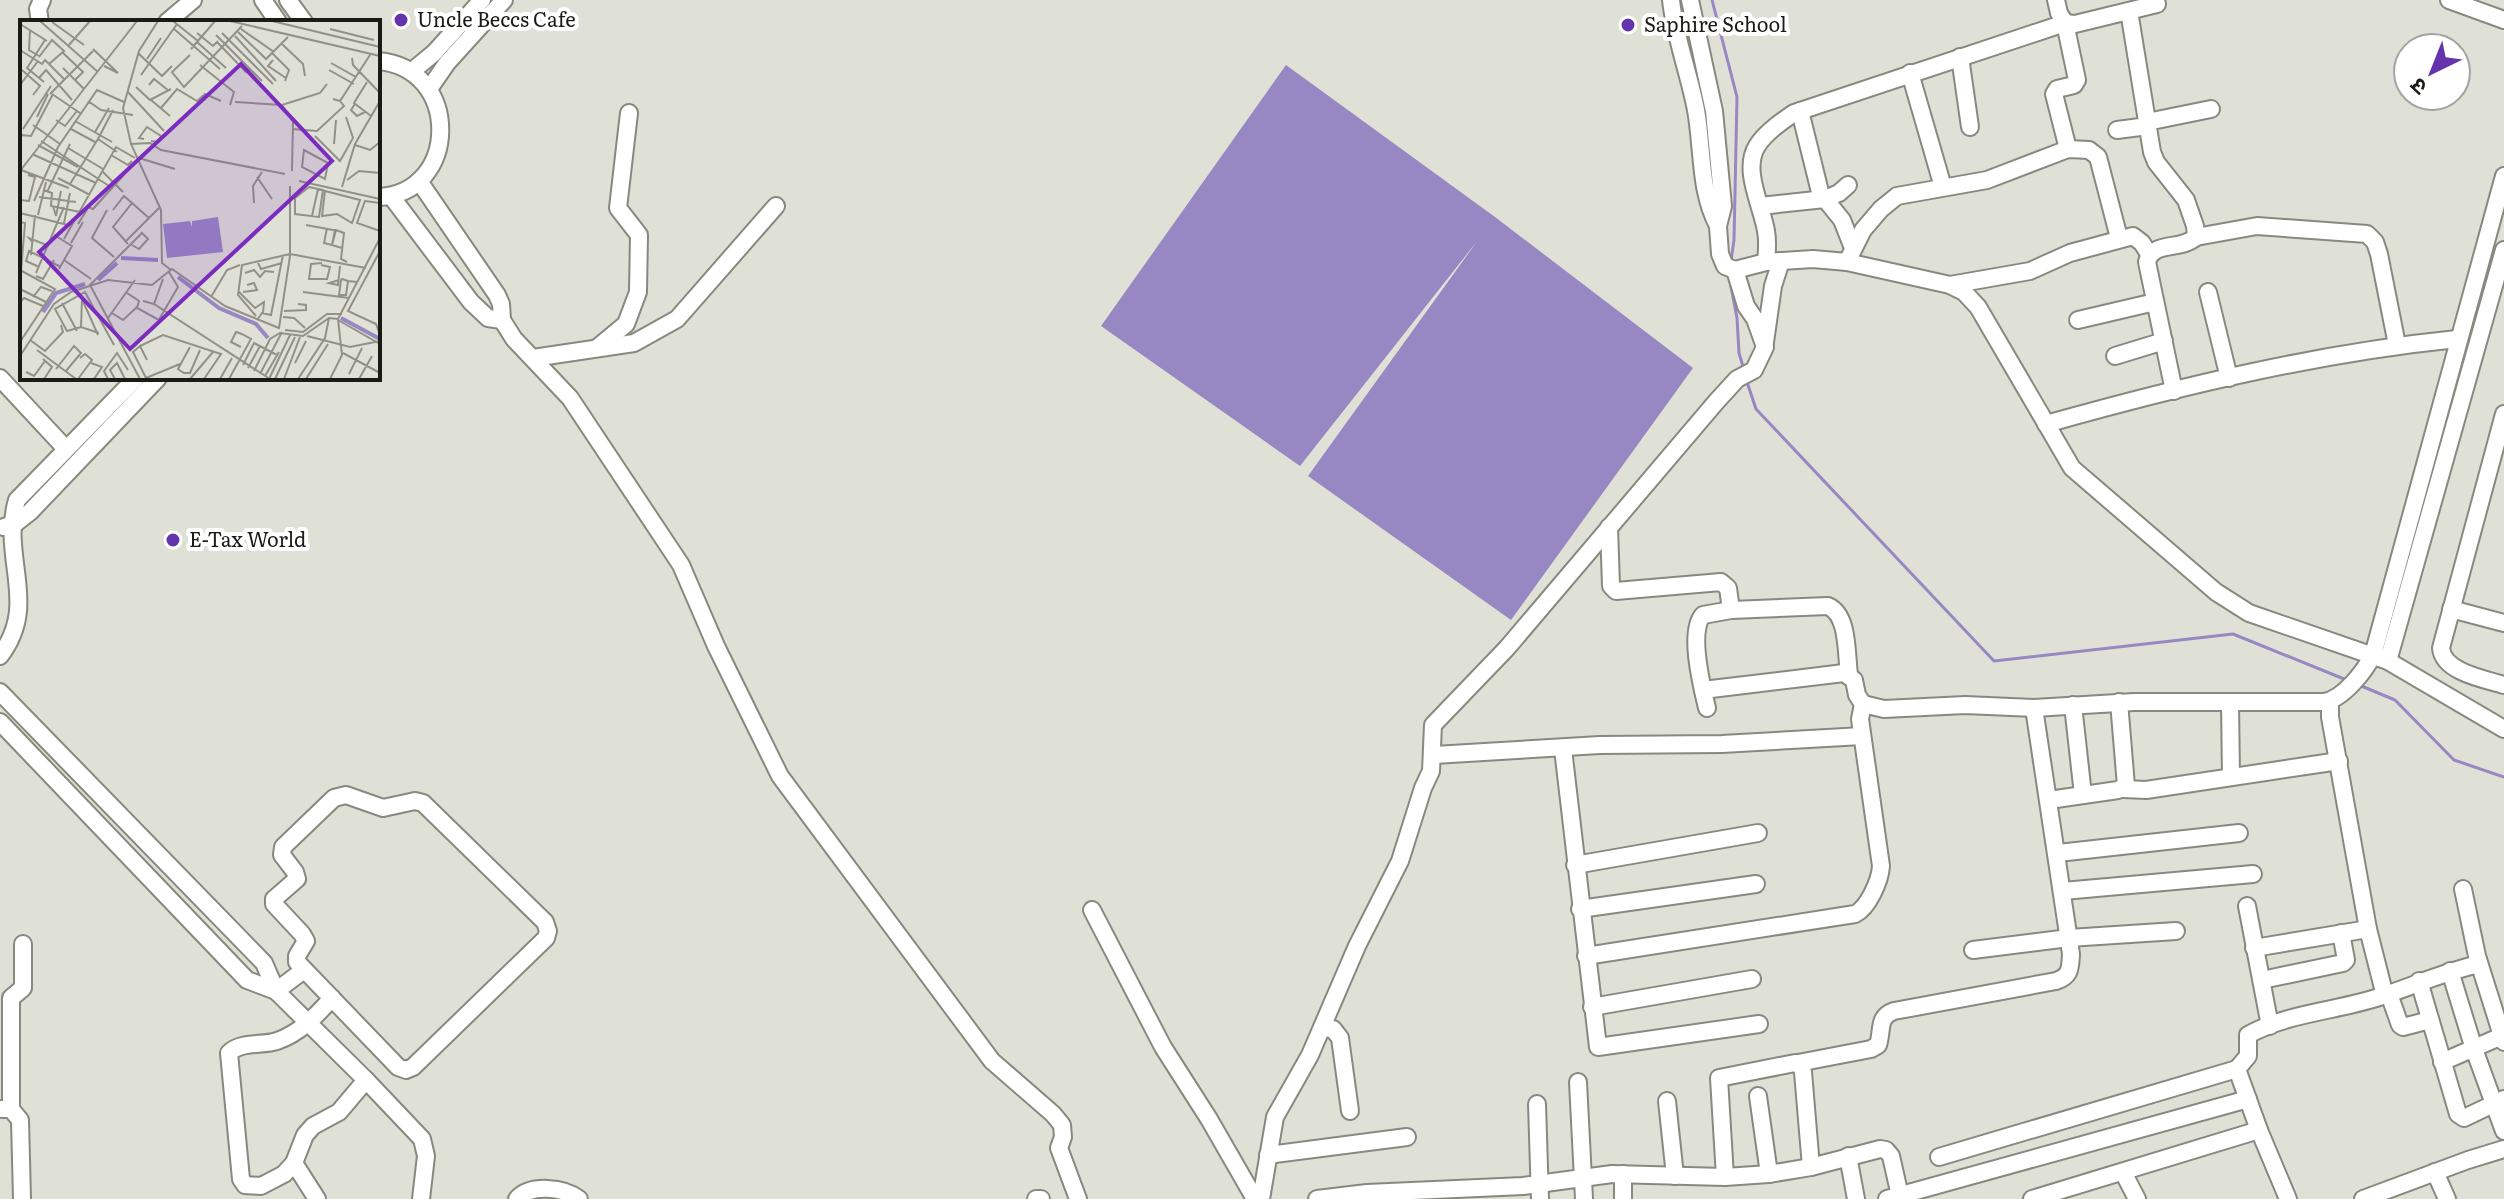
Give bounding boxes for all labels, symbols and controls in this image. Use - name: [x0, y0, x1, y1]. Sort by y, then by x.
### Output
- place label: Uncle Beccs Cafe: [417, 3, 576, 33]
- place label: Saphire School: [1644, 8, 1787, 38]
- marker: Uncle Beccs Cafe: [392, 11, 410, 29]
- marker: Saphire School: [1619, 16, 1637, 34]
- inset map: [20, 20, 380, 380]
- north arrow: [2392, 32, 2472, 112]
- text: उ: [2401, 70, 2433, 104]
- place label: E-Tax World: [189, 523, 306, 553]
- marker: E-Tax World: [164, 531, 182, 549]

